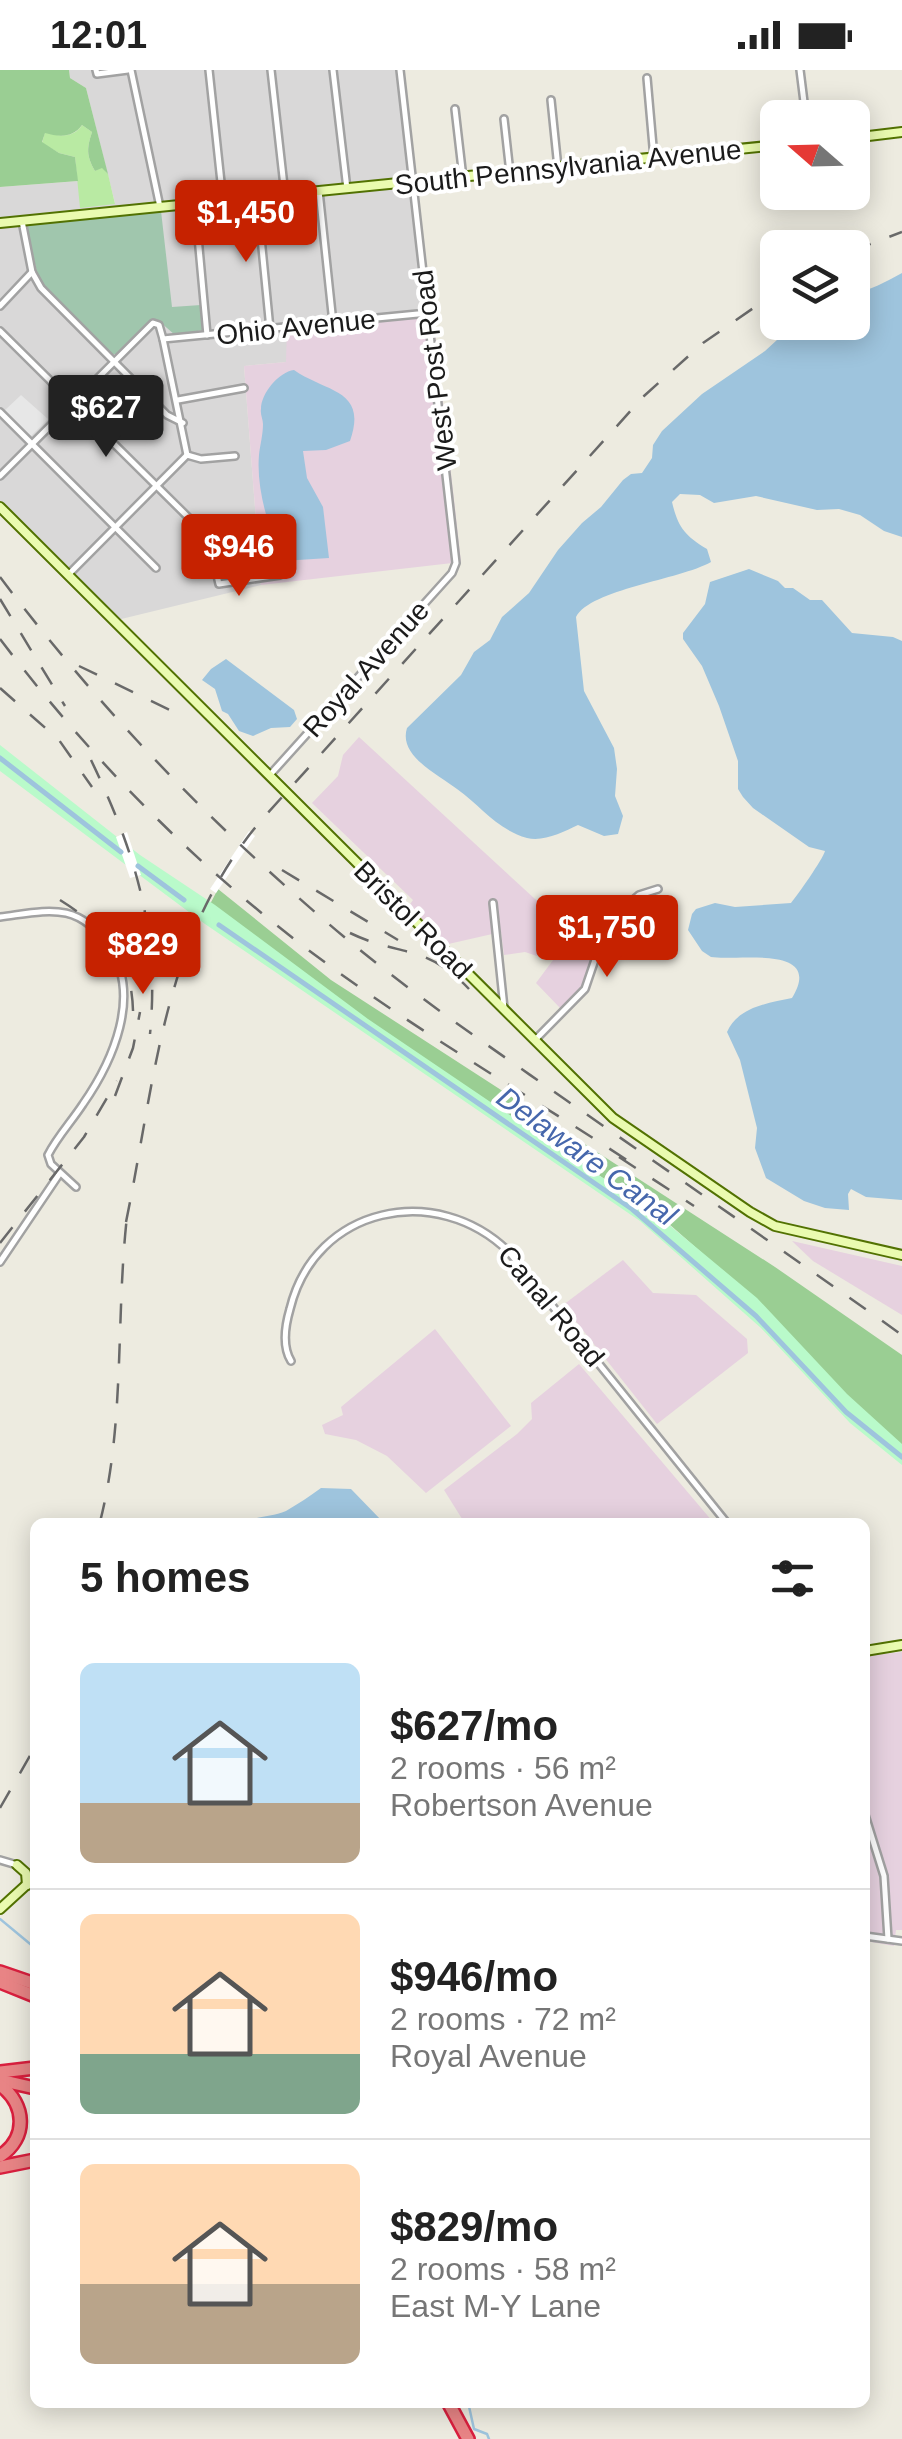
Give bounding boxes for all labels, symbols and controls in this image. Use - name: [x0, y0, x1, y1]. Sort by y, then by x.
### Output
- text: 12:01: [50, 14, 147, 56]
- north arrow: [760, 100, 870, 210]
- map controls: [760, 100, 870, 340]
- street label: South Pennsylvania Avenue: [393, 133, 743, 201]
- pin: $1,450: [165, 180, 327, 265]
- text: $1,450: [197, 194, 295, 230]
- button: layers: [760, 230, 870, 340]
- street label: West Post Road: [407, 268, 463, 472]
- street label: Ohio Avenue: [215, 303, 377, 351]
- pin: $627: [47, 375, 165, 460]
- text: $627: [70, 389, 142, 425]
- pin: $946: [180, 514, 298, 599]
- text: $946: [203, 528, 275, 564]
- street label: Royal Avenue: [297, 595, 435, 743]
- street label: Bristol Road: [348, 855, 478, 985]
- pin: $1,750: [526, 895, 688, 980]
- text: $1,750: [558, 909, 656, 945]
- pin: $829: [84, 912, 202, 997]
- text: $829: [107, 926, 179, 962]
- water label: Delaware Canal: [491, 1080, 684, 1233]
- street label: Canal Road: [492, 1239, 610, 1373]
- icon: filters: [765, 1551, 820, 1606]
- text: 5 homes: [80, 1554, 250, 1601]
- text: $627/mo: [390, 1702, 558, 1749]
- icon: home: [160, 1703, 280, 1823]
- text: 2 rooms · 56 m²: [390, 1750, 616, 1786]
- text: Robertson Avenue: [390, 1787, 653, 1823]
- text: $946/mo: [390, 1953, 558, 2000]
- icon: home: [160, 1954, 280, 2074]
- text: 2 rooms · 72 m²: [390, 2001, 616, 2037]
- text: Royal Avenue: [390, 2038, 587, 2074]
- text: $829/mo: [390, 2203, 558, 2250]
- icon: home: [160, 2204, 280, 2324]
- text: 2 rooms · 58 m²: [390, 2251, 616, 2287]
- text: East M-Y Lane: [390, 2288, 601, 2324]

